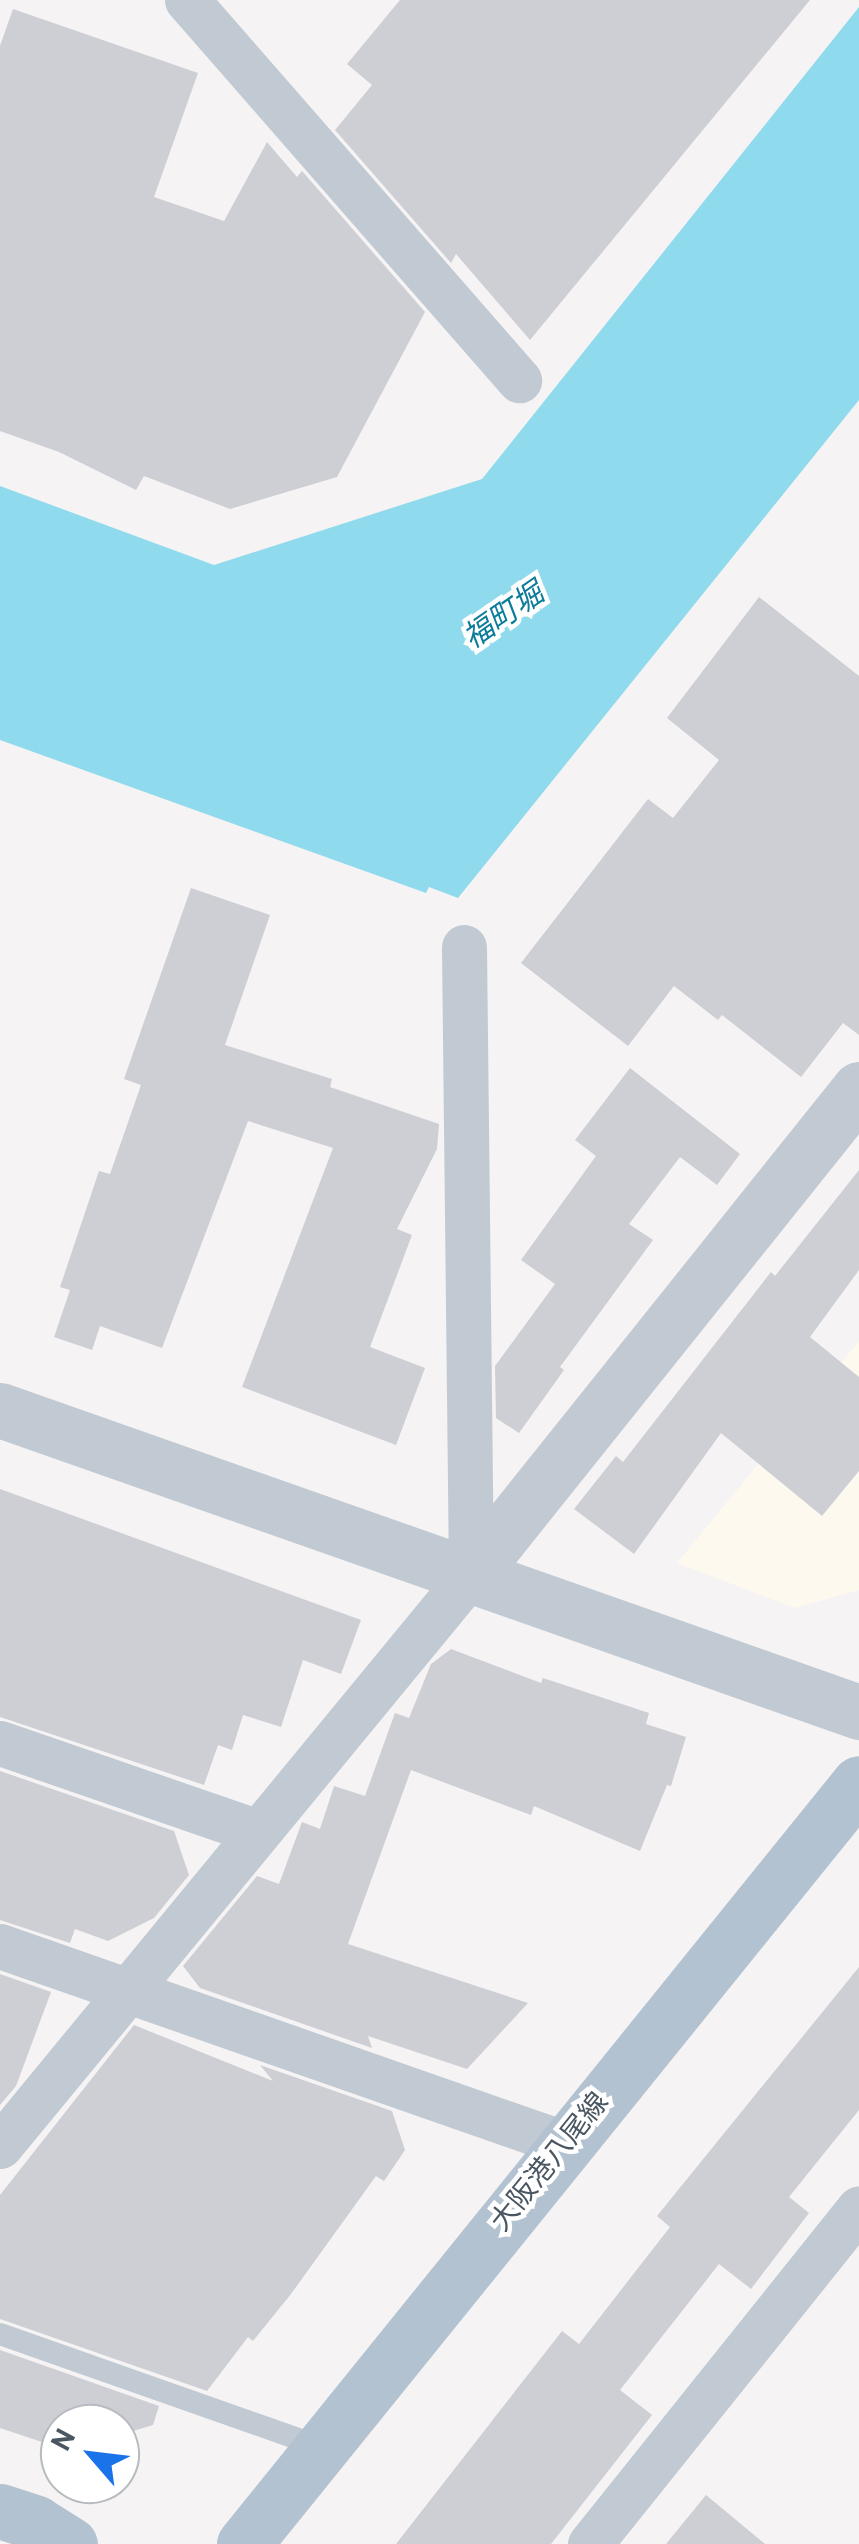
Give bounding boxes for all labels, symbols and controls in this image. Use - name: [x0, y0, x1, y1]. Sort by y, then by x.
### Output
- water label: 福町堀: [458, 577, 552, 659]
- street label: 大阪港八尾線: [485, 2087, 617, 2239]
- north arrow: [40, 2404, 140, 2504]
- text: N: [45, 2424, 86, 2458]

